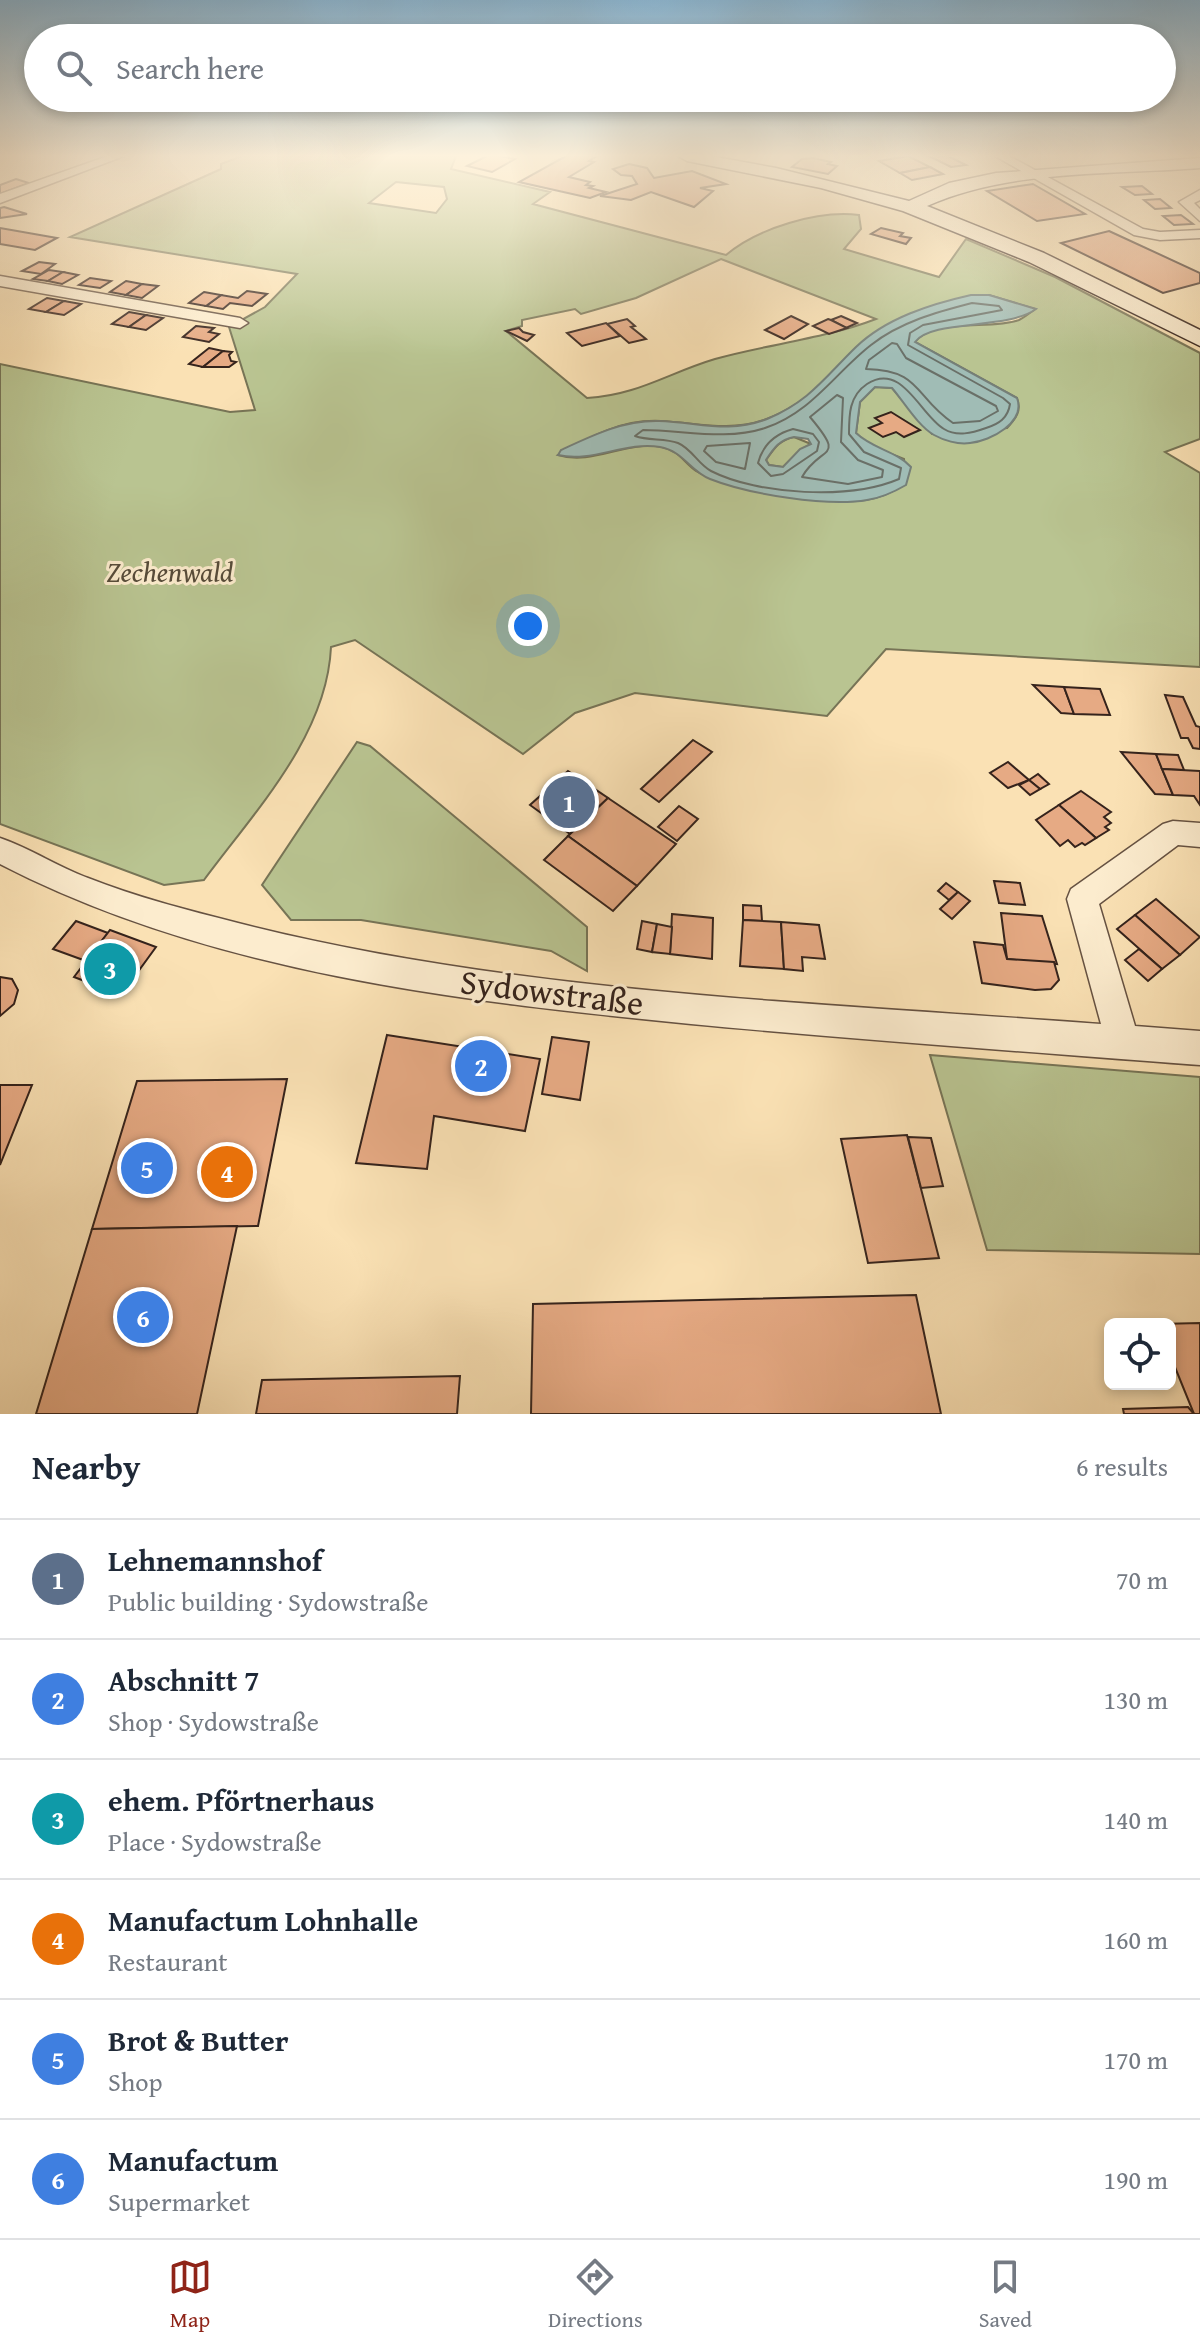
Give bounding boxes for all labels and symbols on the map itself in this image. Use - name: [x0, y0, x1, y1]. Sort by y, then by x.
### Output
- park label: Zechenwald: [106, 551, 234, 592]
- your location: [508, 606, 548, 646]
- pin: 1: [543, 772, 595, 832]
- pin: 3: [84, 939, 136, 999]
- street label: Sydowstraße: [458, 956, 646, 1027]
- pin: 2: [455, 1036, 507, 1096]
- pin: 5: [121, 1138, 173, 1198]
- pin: 4: [201, 1142, 253, 1202]
- pin: 6: [117, 1287, 169, 1347]

